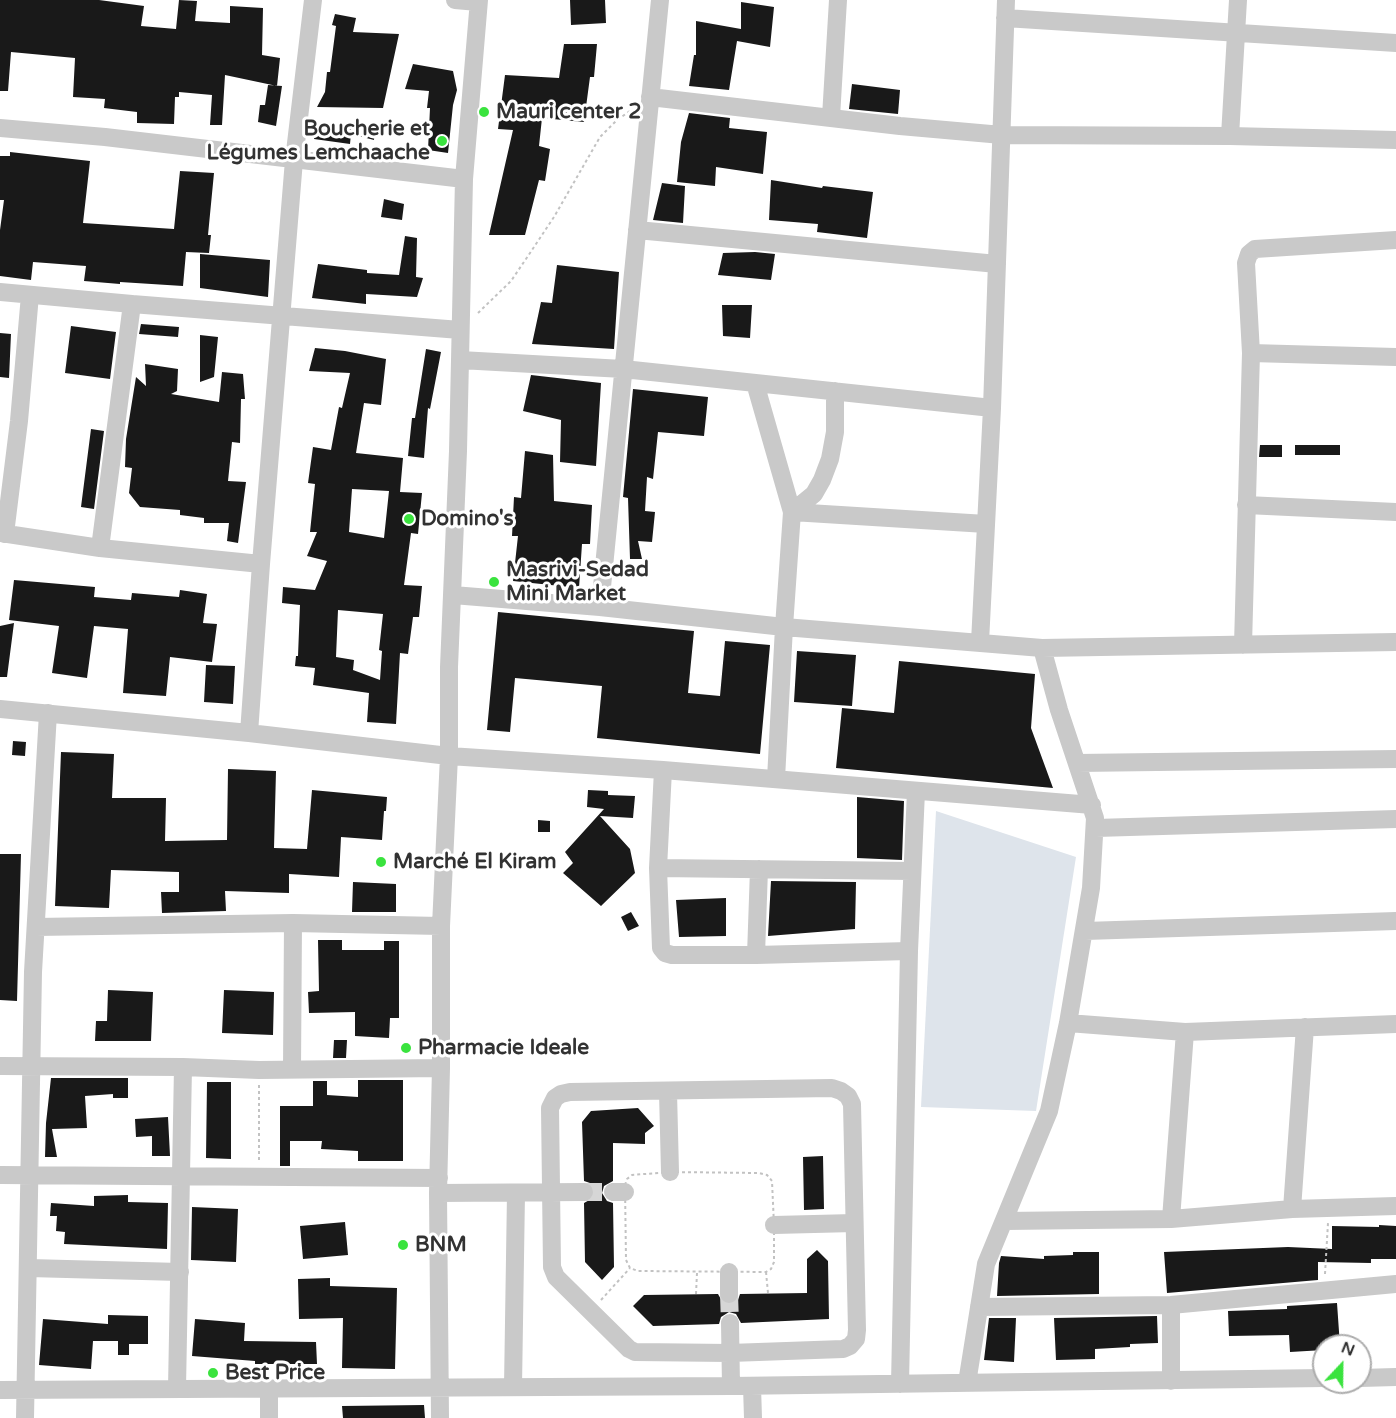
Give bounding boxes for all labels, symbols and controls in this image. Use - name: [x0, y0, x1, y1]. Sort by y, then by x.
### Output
- place label: Mauri center 2: [496, 99, 642, 125]
- marker: Mauri center 2: [477, 105, 491, 119]
- place label: Boucherie et Légumes Lemchaache: [207, 116, 430, 166]
- marker: Boucherie et Légumes Lemchaache: [435, 134, 449, 148]
- place label: Domino's: [421, 506, 514, 532]
- marker: Domino's: [402, 512, 416, 526]
- place label: Masrivi-Sedad Mini Market: [506, 557, 649, 607]
- marker: Masrivi-Sedad Mini Market: [487, 575, 501, 589]
- place label: Marché El Kiram: [393, 849, 557, 875]
- marker: Marché El Kiram: [374, 855, 388, 869]
- place label: Pharmacie Ideale: [418, 1035, 589, 1061]
- marker: Pharmacie Ideale: [399, 1041, 413, 1055]
- place label: BNM: [415, 1232, 467, 1258]
- marker: BNM: [396, 1238, 410, 1252]
- north arrow: [1312, 1334, 1372, 1394]
- text: N: [1338, 1337, 1358, 1361]
- place label: Best Price: [225, 1360, 325, 1386]
- marker: Best Price: [206, 1366, 220, 1380]

